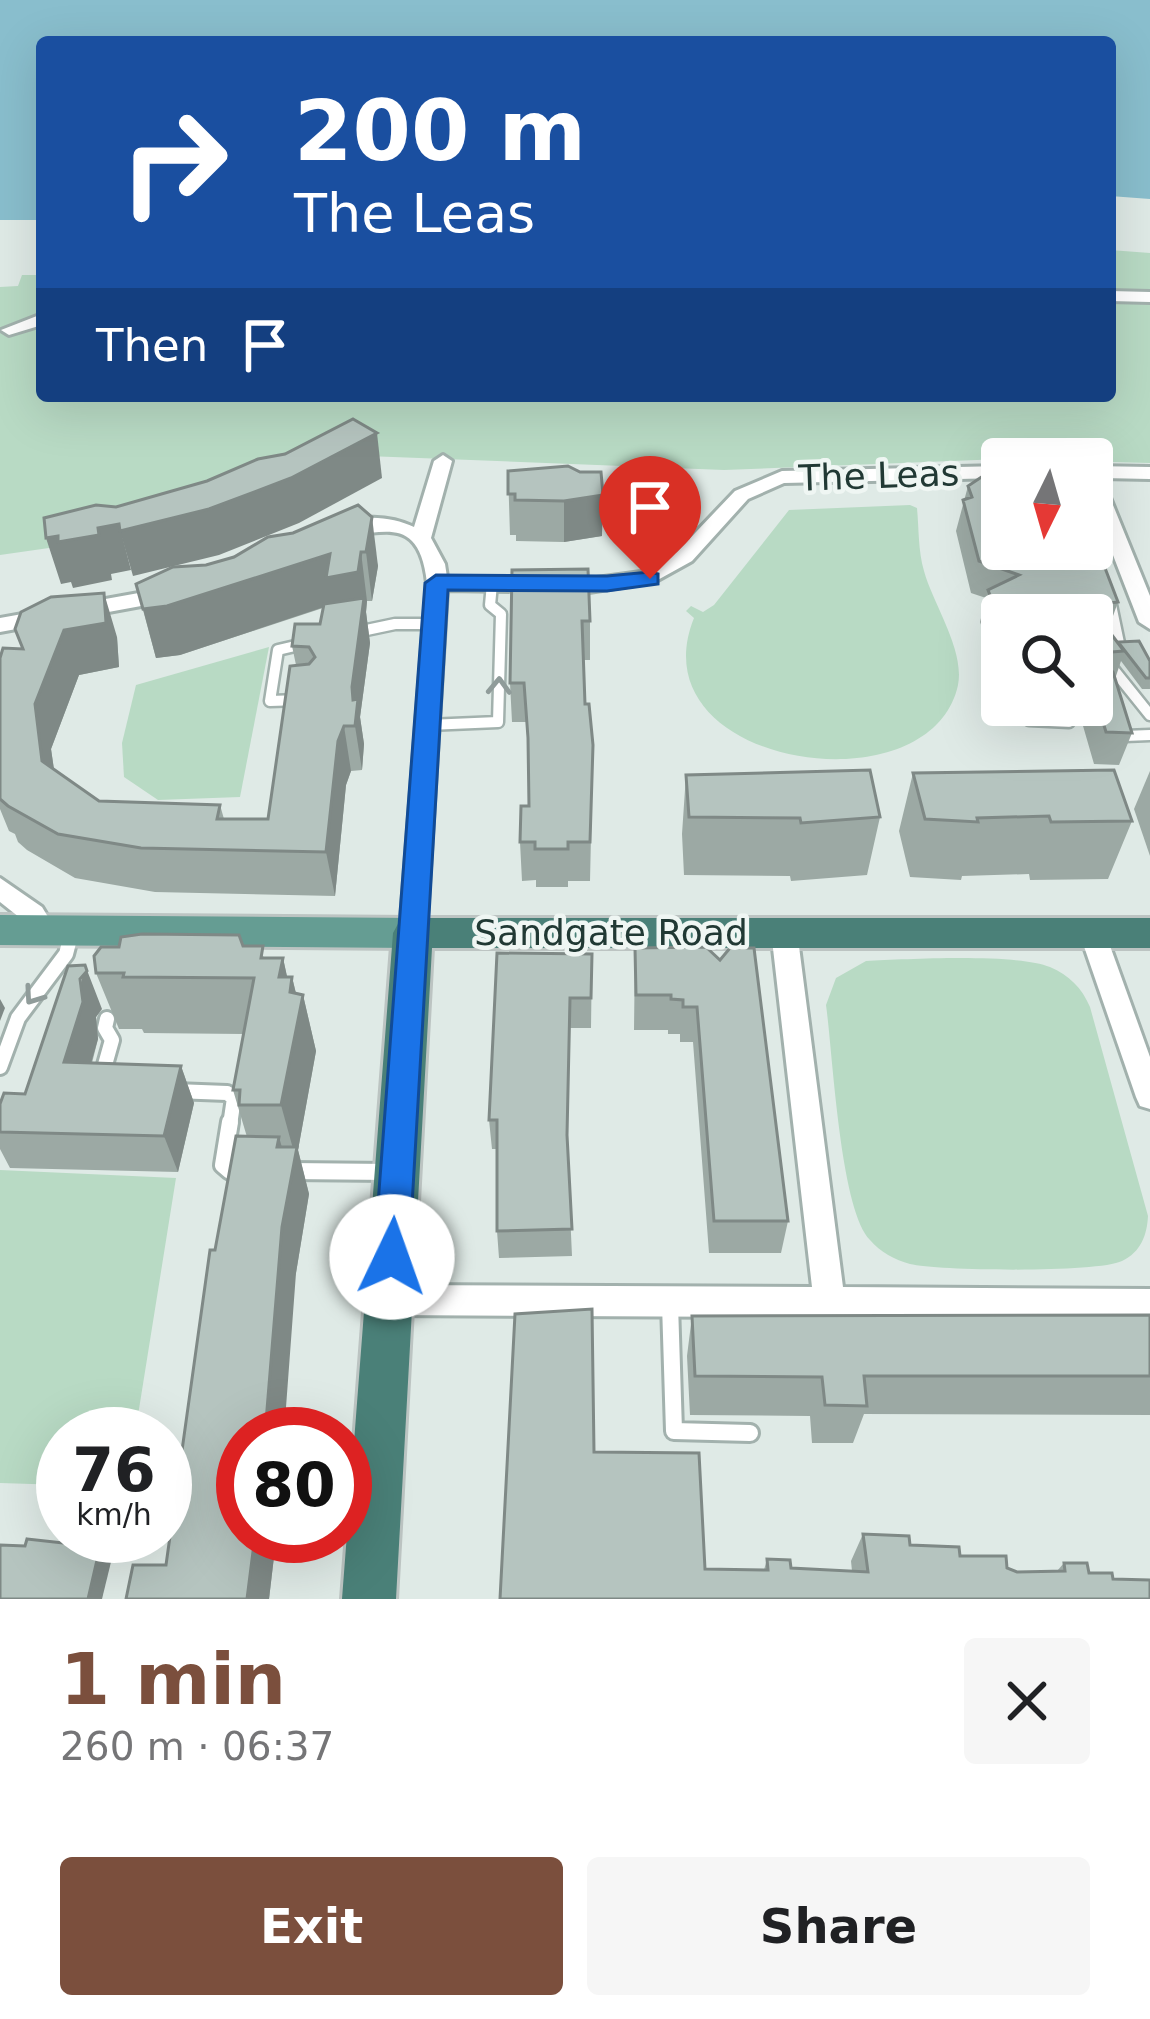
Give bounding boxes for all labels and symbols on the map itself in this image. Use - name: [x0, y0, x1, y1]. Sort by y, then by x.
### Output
- north arrow: [981, 438, 1113, 570]
- street label: The Leas: [797, 452, 960, 499]
- pin: [599, 456, 701, 579]
- one-way arrow: [485, 676, 511, 695]
- street label: Sandgate Road: [474, 912, 748, 953]
- one-way arrow: [25, 983, 47, 1005]
- position arrow: [329, 1194, 455, 1320]
- speed limit sign: 80: [216, 1407, 372, 1563]

